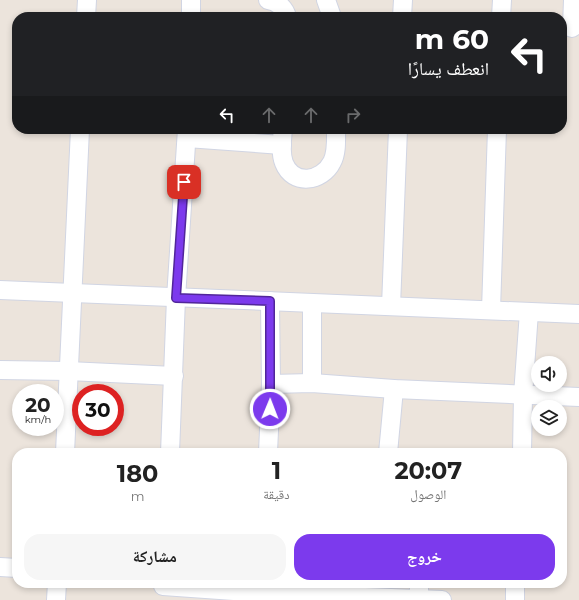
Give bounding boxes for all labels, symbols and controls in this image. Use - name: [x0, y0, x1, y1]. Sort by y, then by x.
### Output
- text: 60 m: [415, 22, 489, 56]
- icon: left: [503, 28, 555, 80]
- text: انعطف يسارًا: [408, 58, 489, 80]
- icon: left: [216, 104, 238, 126]
- icon: ahead: [258, 104, 280, 126]
- icon: ahead: [300, 104, 322, 126]
- icon: right: [342, 104, 364, 126]
- pin: [167, 165, 201, 199]
- icon: arrive: [173, 171, 195, 193]
- map controls: [531, 356, 567, 436]
- button: sound: [531, 356, 567, 392]
- speed limit sign: 30: [72, 384, 124, 436]
- position arrow: [249, 388, 291, 430]
- text: 20: [25, 393, 51, 417]
- button: layers: [531, 400, 567, 436]
- text: km/h: [25, 413, 51, 426]
- text: 1: [272, 456, 281, 485]
- text: 20:07: [394, 456, 462, 485]
- text: 180: [117, 459, 158, 488]
- text: دقيقة: [263, 486, 290, 502]
- text: الوصول: [410, 486, 446, 502]
- text: m: [131, 488, 145, 504]
- button: مشاركة: [24, 534, 286, 580]
- button: خروج: [294, 534, 555, 580]

